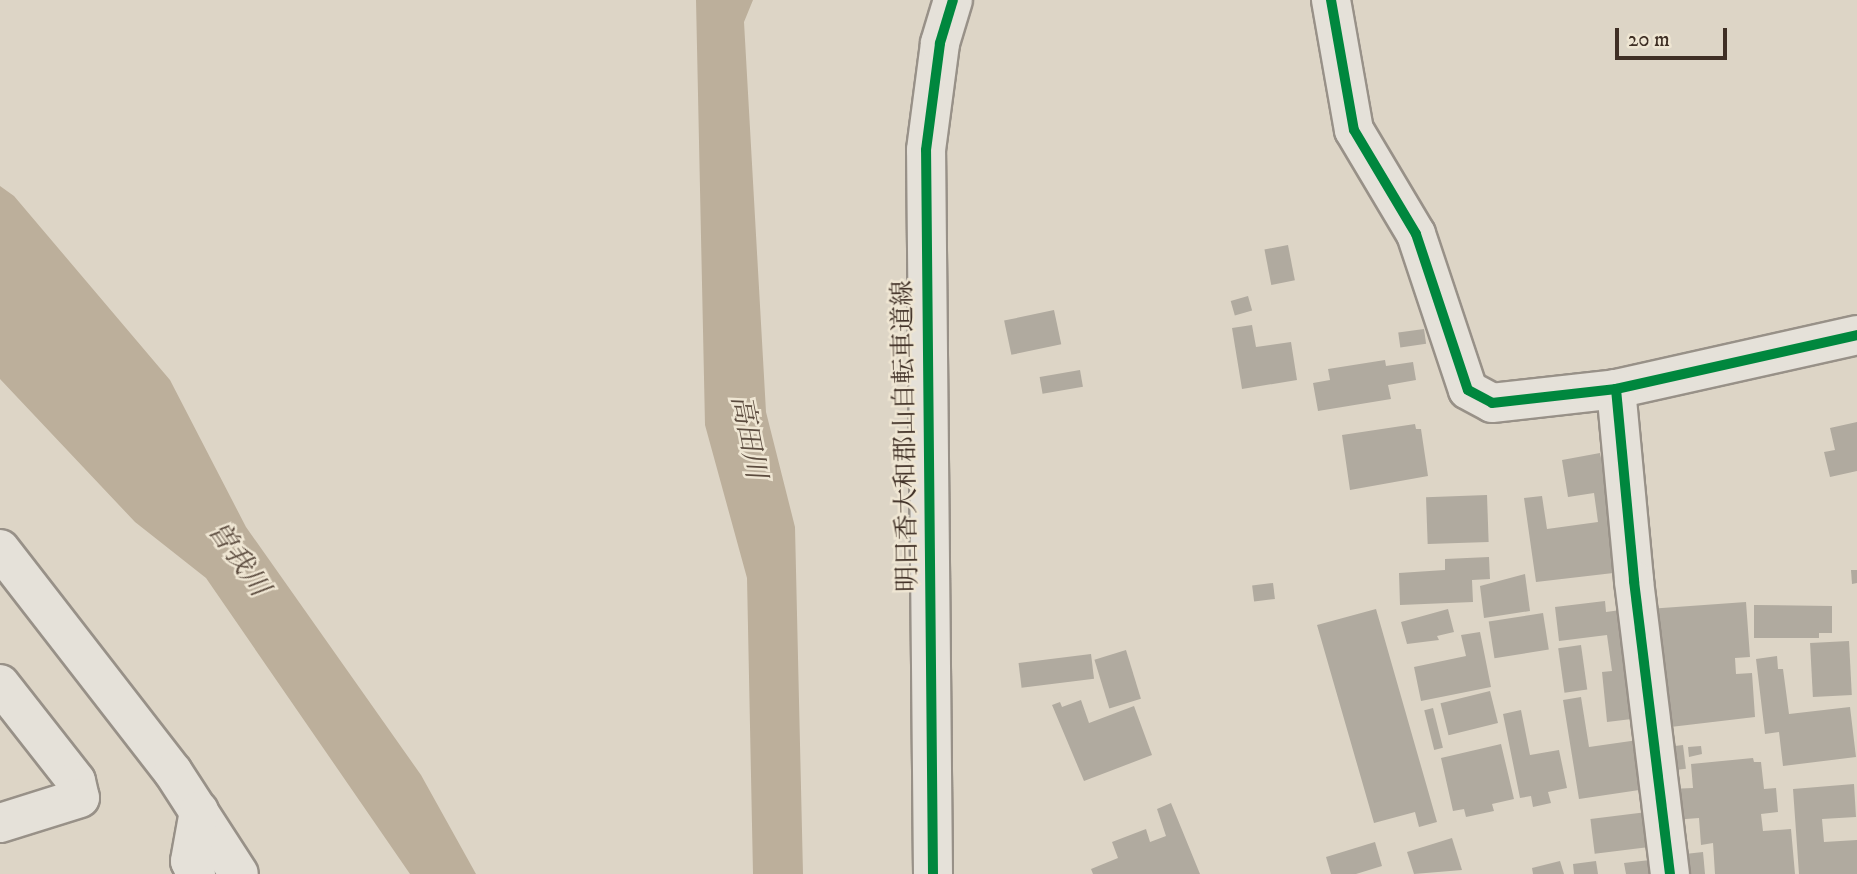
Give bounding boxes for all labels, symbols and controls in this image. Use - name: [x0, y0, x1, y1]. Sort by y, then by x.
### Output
- scale bar: [1619, 14, 1731, 58]
- text: 20 m: [1628, 27, 1670, 53]
- street label: 明日香大和郡山自転車道線: [888, 280, 924, 592]
- water label: 高田川: [723, 393, 773, 481]
- water label: 曽我川: [200, 515, 276, 603]

